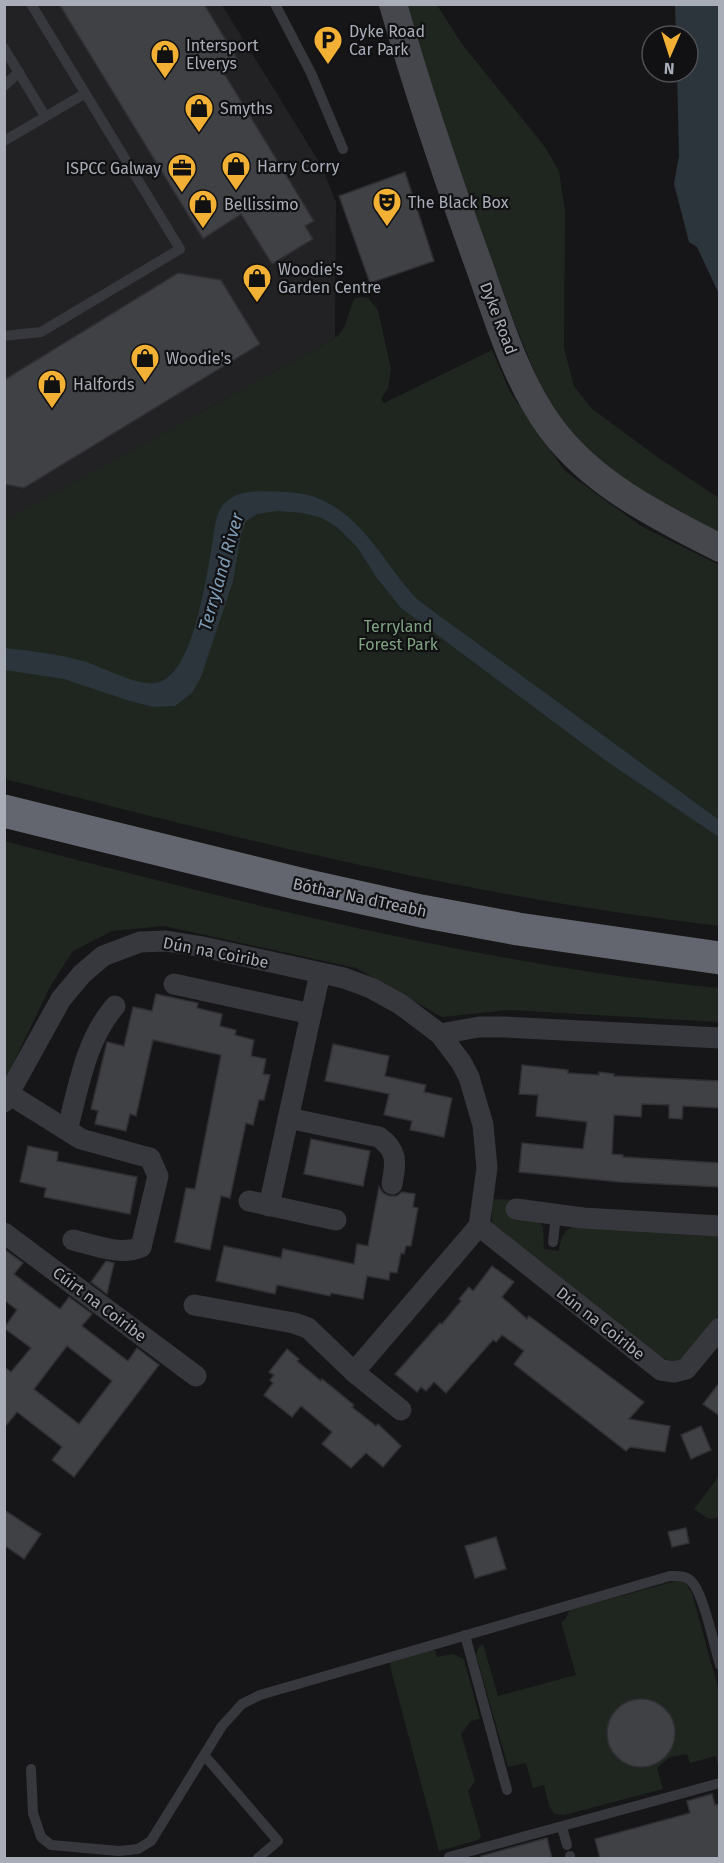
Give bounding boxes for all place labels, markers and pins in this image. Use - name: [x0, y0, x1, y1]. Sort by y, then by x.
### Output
- place label: Dyke Road Car Park: [349, 22, 425, 59]
- parking icon: Dyke Road Car Park: [312, 24, 344, 66]
- place label: Intersport Elverys: [186, 36, 259, 73]
- shop icon: Intersport Elverys: [149, 38, 181, 80]
- shop icon: Smyths: [183, 92, 215, 134]
- place label: Smyths: [220, 99, 273, 118]
- shop icon: Harry Corry: [220, 150, 252, 192]
- office icon: ISPCC Galway: [166, 152, 198, 194]
- place label: Harry Corry: [257, 157, 339, 176]
- place label: ISPCC Galway: [65, 159, 161, 178]
- theatre icon: The Black Box: [371, 186, 403, 228]
- shop icon: Bellissimo: [187, 188, 219, 230]
- place label: The Black Box: [408, 193, 509, 212]
- place label: Bellissimo: [224, 195, 299, 214]
- place label: Woodie's Garden Centre: [278, 260, 381, 297]
- shop icon: Woodie's Garden Centre: [241, 262, 273, 304]
- shop icon: Woodie's: [129, 342, 161, 384]
- place label: Woodie's: [166, 349, 231, 368]
- shop icon: Halfords: [36, 368, 68, 410]
- place label: Halfords: [73, 375, 134, 394]

